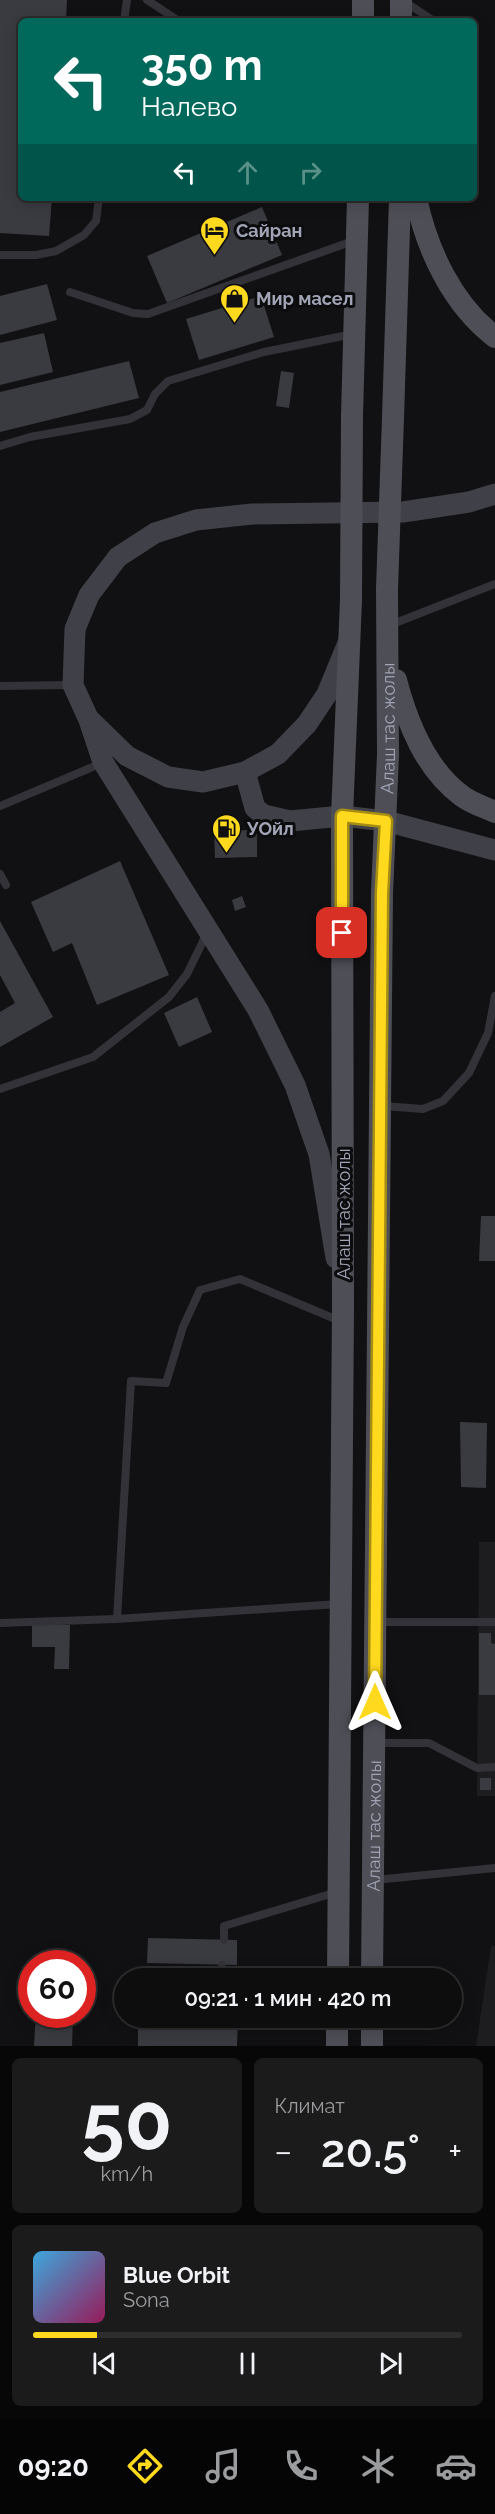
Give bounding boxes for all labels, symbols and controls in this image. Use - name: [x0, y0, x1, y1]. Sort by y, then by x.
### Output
- text: 350 m: [141, 41, 263, 90]
- icon: left: [42, 42, 120, 120]
- text: Налево: [141, 91, 237, 122]
- icon: left: [168, 156, 201, 189]
- icon: ahead: [231, 156, 264, 189]
- icon: right: [294, 156, 327, 189]
- hotel icon: Сайран: [199, 214, 231, 256]
- place label: Сайран: [236, 220, 302, 241]
- shop icon: Мир масел: [219, 282, 251, 324]
- place label: Мир масел: [256, 288, 353, 309]
- street label: Алаш тас жолы: [376, 662, 399, 794]
- fuel station icon: УОйл: [210, 812, 242, 854]
- place label: УОйл: [246, 818, 294, 839]
- pin: [316, 907, 367, 958]
- icon: arrive: [325, 916, 358, 949]
- street label: Алаш тас жолы: [333, 1148, 354, 1280]
- position arrow: [343, 1670, 407, 1734]
- street label: Алаш тас жолы: [362, 1760, 385, 1892]
- speed limit sign: 60: [18, 1950, 96, 2028]
- text: 09:21 · 1 мин · 420 m: [185, 1985, 391, 2011]
- text: 50: [81, 2077, 172, 2168]
- text: Климат: [275, 2094, 345, 2118]
- text: 20.5°: [321, 2125, 420, 2178]
- text: −: [275, 2132, 292, 2171]
- text: +: [448, 2132, 462, 2171]
- text: km/h: [100, 2162, 153, 2186]
- text: Blue Orbit: [123, 2262, 230, 2288]
- text: Sona: [123, 2288, 170, 2312]
- icon: previous: [88, 2347, 121, 2380]
- icon: pause: [231, 2347, 264, 2380]
- icon: next: [374, 2347, 407, 2380]
- icon: directions: [124, 2445, 166, 2487]
- icon: music: [202, 2445, 244, 2487]
- icon: phone: [280, 2445, 322, 2487]
- icon: climate: [357, 2445, 399, 2487]
- icon: car: [435, 2445, 477, 2487]
- text: 09:20: [18, 2451, 89, 2482]

